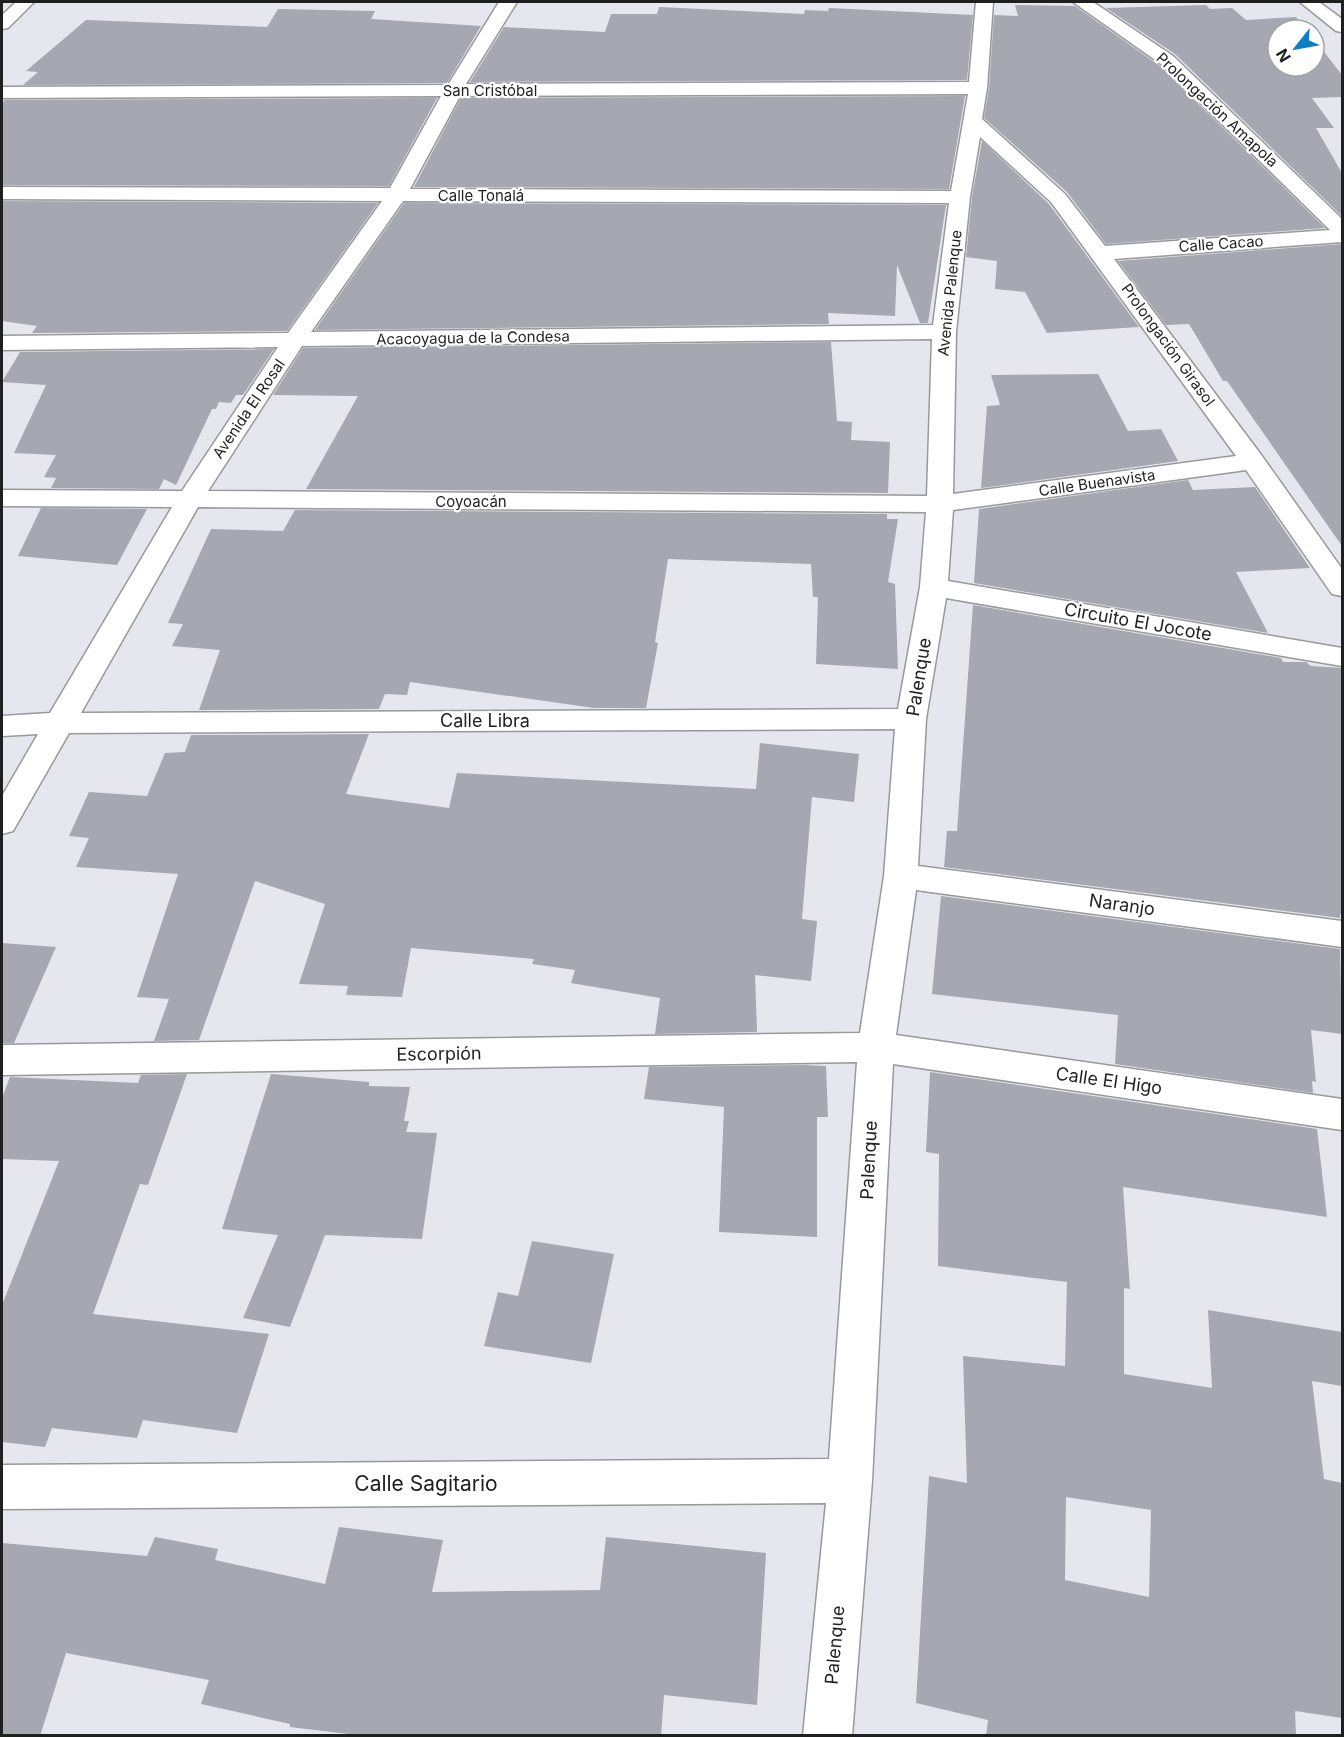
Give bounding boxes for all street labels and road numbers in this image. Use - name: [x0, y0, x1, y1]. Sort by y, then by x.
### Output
- street label: Prolongación Amapola: [1153, 48, 1282, 171]
- street label: San Cristóbal: [443, 81, 537, 100]
- street label: Calle Tonalá: [438, 186, 524, 205]
- street label: Avenida Palenque: [933, 229, 966, 357]
- street label: Calle Cacao: [1178, 231, 1264, 256]
- street label: Prolongación Girasol: [1118, 280, 1219, 410]
- street label: Acacoyagua de la Condesa: [376, 326, 570, 349]
- street label: Avenida El Rosal: [208, 355, 289, 462]
- street label: Calle Buenavista: [1037, 465, 1156, 500]
- street label: Coyoacán: [435, 492, 507, 511]
- street label: Circuito El Jocote: [1063, 598, 1213, 645]
- street label: Palenque: [902, 636, 935, 718]
- street label: Calle Libra: [440, 710, 530, 731]
- street label: Naranjo: [1088, 889, 1156, 920]
- street label: Escorpión: [396, 1042, 482, 1065]
- street label: Calle El Higo: [1054, 1063, 1164, 1098]
- street label: Palenque: [856, 1120, 881, 1200]
- street label: Calle Sagitario: [354, 1471, 498, 1496]
- street label: Palenque: [821, 1605, 848, 1685]

